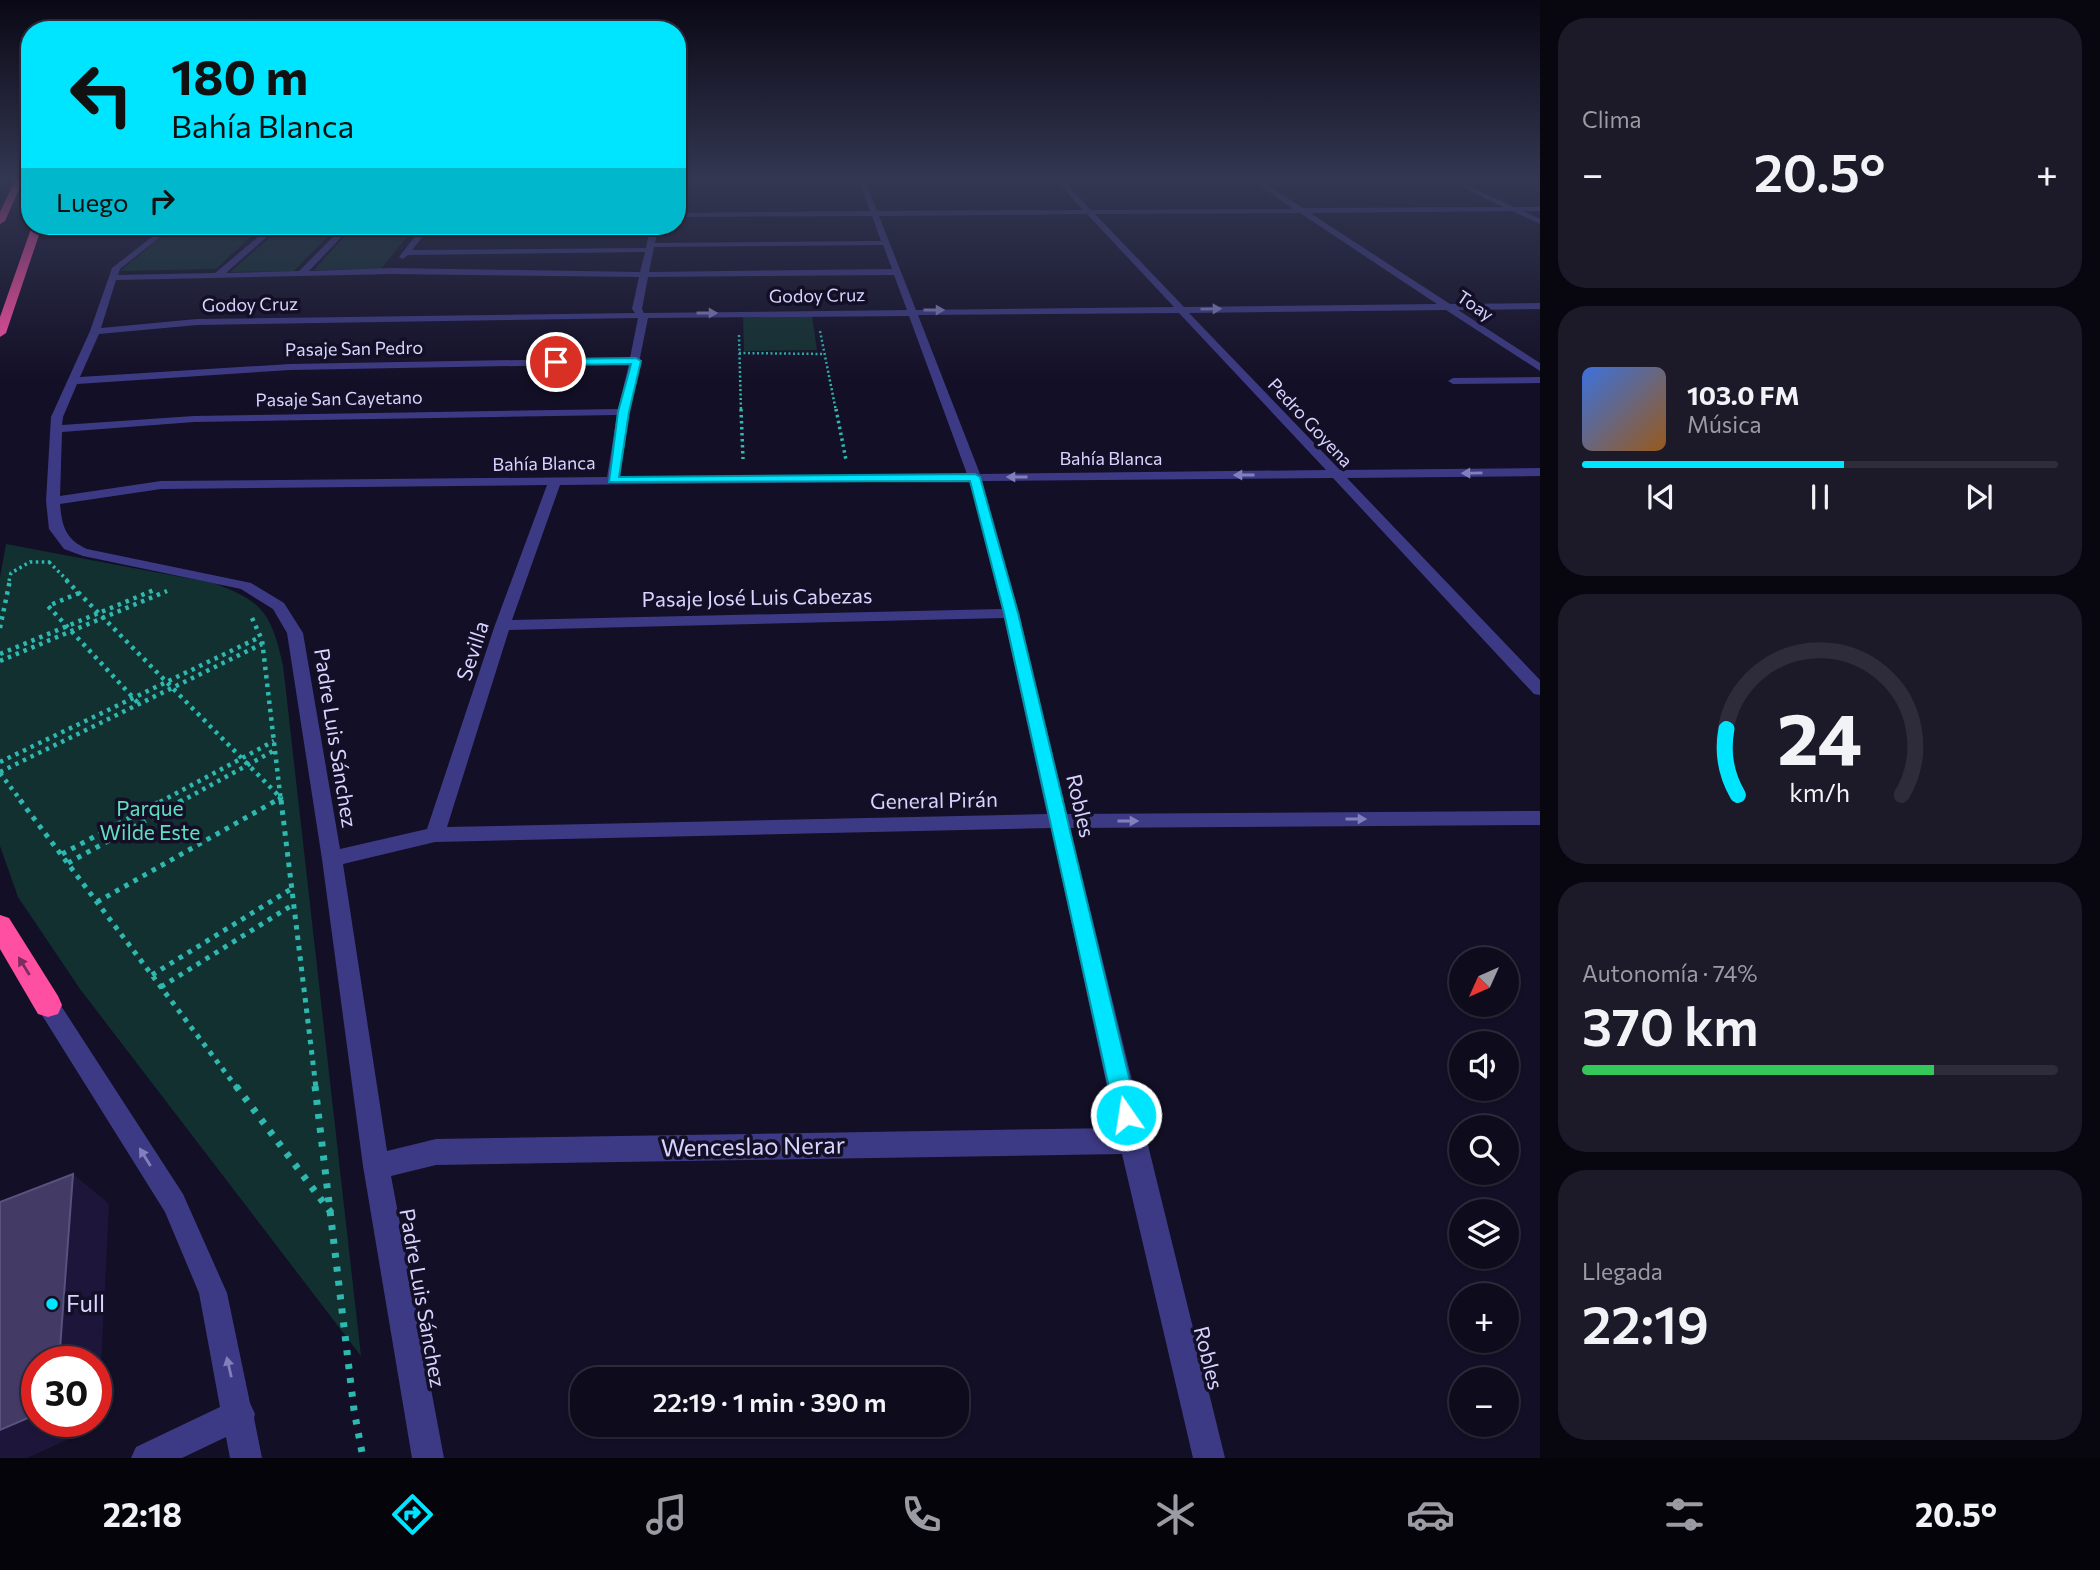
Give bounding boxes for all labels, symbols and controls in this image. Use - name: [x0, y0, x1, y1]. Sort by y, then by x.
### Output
- text: 180 m: [171, 45, 308, 105]
- icon: left: [56, 49, 147, 140]
- text: Bahía Blanca: [171, 105, 354, 145]
- text: Clima: [1582, 105, 1642, 133]
- text: 20.5°: [1754, 139, 1885, 203]
- text: −: [1582, 149, 1604, 196]
- text: +: [2036, 149, 2058, 196]
- icon: right: [143, 182, 181, 220]
- text: Luego: [56, 186, 129, 217]
- street label: Godoy Cruz: [769, 283, 865, 307]
- street label: Toay: [1453, 285, 1498, 325]
- street label: Godoy Cruz: [202, 292, 298, 316]
- one-way arrow: [1200, 303, 1222, 315]
- one-way arrow: [923, 304, 945, 316]
- one-way arrow: [696, 307, 718, 319]
- pin: [526, 332, 586, 392]
- street label: Pasaje San Pedro: [285, 336, 423, 360]
- icon: arrive: [537, 343, 575, 381]
- street label: Pedro Goyena: [1264, 373, 1358, 471]
- text: 103.0 FM: [1687, 379, 1799, 410]
- street label: Pasaje San Cayetano: [255, 386, 423, 410]
- text: Música: [1687, 410, 1762, 438]
- street label: Bahía Blanca: [1059, 447, 1163, 469]
- street label: Bahía Blanca: [492, 451, 596, 475]
- one-way arrow: [1461, 467, 1483, 478]
- one-way arrow: [1233, 469, 1255, 481]
- one-way arrow: [1006, 471, 1028, 483]
- icon: previous: [1642, 478, 1680, 516]
- icon: pause: [1801, 478, 1839, 516]
- icon: next: [1960, 478, 1998, 516]
- street label: Pasaje José Luis Cabezas: [641, 582, 873, 611]
- street label: Sevilla: [450, 618, 493, 683]
- street label: Padre Luis Sánchez: [310, 646, 363, 829]
- text: 24: [1777, 691, 1863, 780]
- street label: Robles: [1062, 772, 1101, 840]
- text: km/h: [1790, 777, 1850, 807]
- street label: General Pirán: [870, 786, 998, 813]
- park label: Parque Wilde Este: [100, 795, 200, 844]
- one-way arrow: [1345, 813, 1367, 825]
- one-way arrow: [1117, 815, 1139, 827]
- north arrow: [1449, 947, 1519, 1017]
- map controls: [1449, 947, 1519, 1437]
- one-way arrow: [18, 956, 31, 975]
- text: Autonomía · 74%: [1582, 959, 1757, 987]
- text: 370 km: [1582, 993, 1759, 1057]
- button: sound: [1449, 1031, 1519, 1101]
- position arrow: [1089, 1078, 1163, 1152]
- button: search: [1449, 1115, 1519, 1185]
- street label: Wenceslao Nerar: [660, 1129, 846, 1162]
- one-way arrow: [139, 1148, 152, 1167]
- button: layers: [1449, 1199, 1519, 1269]
- street label: Padre Luis Sánchez: [395, 1206, 452, 1389]
- text: Llegada: [1582, 1257, 1663, 1285]
- button: +: [1449, 1283, 1519, 1353]
- place label: Full: [66, 1288, 105, 1317]
- text: 22:19: [1582, 1291, 1709, 1355]
- marker: Full: [44, 1296, 60, 1312]
- street label: Robles: [1190, 1323, 1229, 1392]
- speed limit sign: 30: [21, 1346, 112, 1437]
- one-way arrow: [223, 1356, 234, 1378]
- button: −: [1449, 1367, 1519, 1437]
- text: 22:19 · 1 min · 390 m: [653, 1386, 886, 1417]
- icon: directions: [388, 1490, 437, 1539]
- icon: music: [642, 1490, 691, 1539]
- icon: phone: [897, 1490, 946, 1539]
- icon: climate: [1151, 1490, 1200, 1539]
- icon: car: [1406, 1490, 1455, 1539]
- icon: filters: [1660, 1490, 1709, 1539]
- text: 22:18: [103, 1494, 182, 1534]
- text: 20.5°: [1915, 1494, 1997, 1534]

